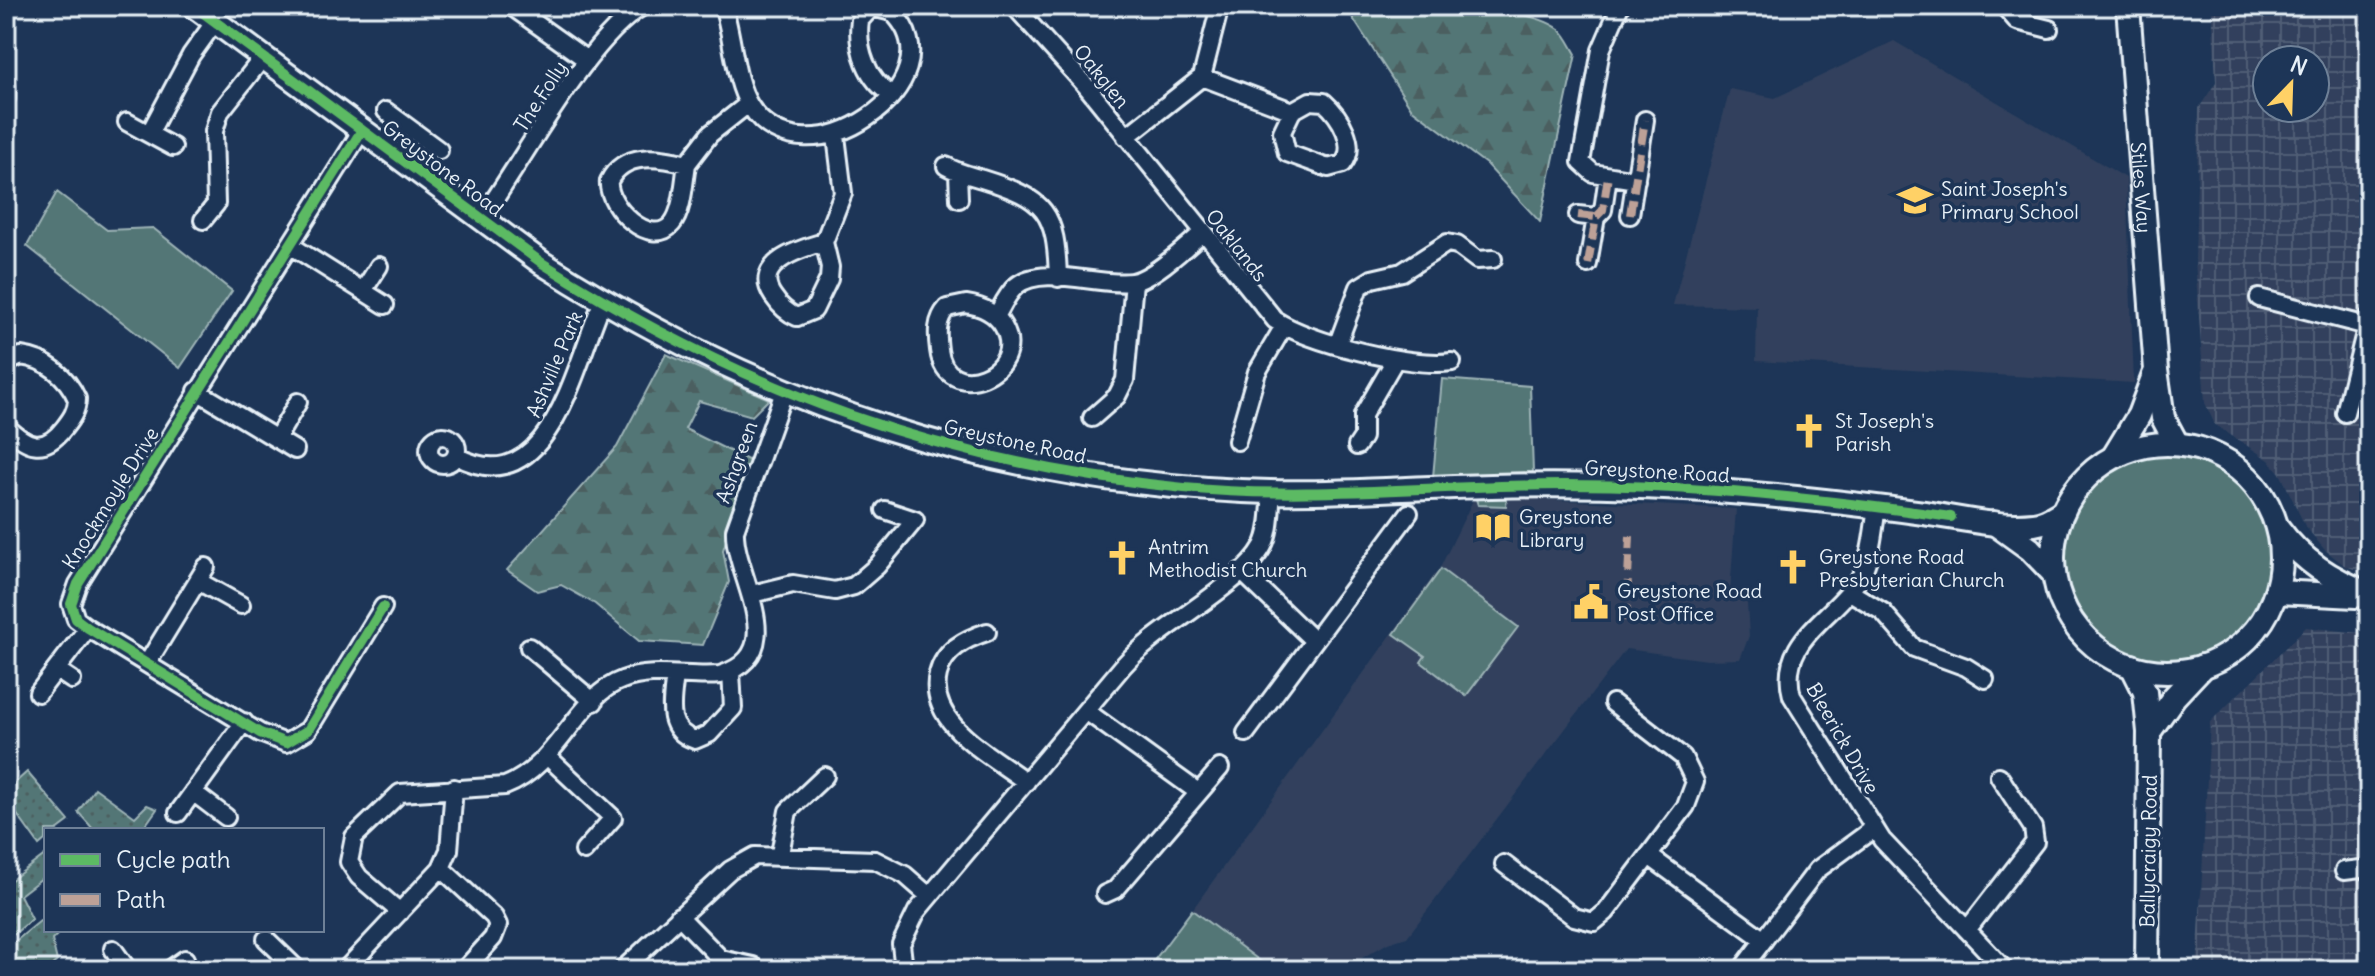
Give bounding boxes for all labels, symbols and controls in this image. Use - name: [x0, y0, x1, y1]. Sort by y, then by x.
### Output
- street label: Oakglen: [1069, 39, 1135, 113]
- north arrow: [2251, 44, 2331, 124]
- text: N: [2286, 50, 2311, 81]
- street label: The Folly: [508, 56, 572, 136]
- street label: Greystone Road: [377, 114, 509, 222]
- street label: Stiles Way: [2126, 141, 2158, 234]
- place label: Saint Joseph's Primary School: [1941, 176, 2079, 224]
- school or university icon: Saint Joseph's Primary School: [1896, 181, 1934, 219]
- street label: Oaklands: [1201, 204, 1273, 286]
- street label: Ashville Park: [520, 307, 588, 421]
- place label: St Joseph's Parish: [1835, 408, 1934, 456]
- church icon: St Joseph's Parish: [1790, 412, 1828, 450]
- street label: Greystone Road: [941, 414, 1089, 468]
- street label: Ashgreen: [710, 418, 762, 506]
- street label: Knockmoyle Drive: [56, 422, 164, 574]
- street label: Greystone Road: [1584, 455, 1730, 487]
- place label: Greystone Library: [1519, 504, 1613, 552]
- library icon: Greystone Library: [1474, 508, 1512, 546]
- place label: Antrim Methodist Church: [1148, 534, 1307, 582]
- church icon: Antrim Methodist Church: [1103, 539, 1141, 577]
- place label: Greystone Road Presbyterian Church: [1819, 544, 2005, 592]
- church icon: Greystone Road Presbyterian Church: [1774, 548, 1812, 586]
- place label: Greystone Road Post Office: [1617, 578, 1762, 626]
- public building icon: Greystone Road Post Office: [1572, 583, 1610, 621]
- street label: Bleerick Drive: [1801, 678, 1885, 798]
- street label: Ballycraigy Road: [2134, 774, 2162, 928]
- legend: [44, 828, 324, 932]
- text: Cycle path: [116, 844, 231, 874]
- text: Path: [116, 884, 166, 914]

